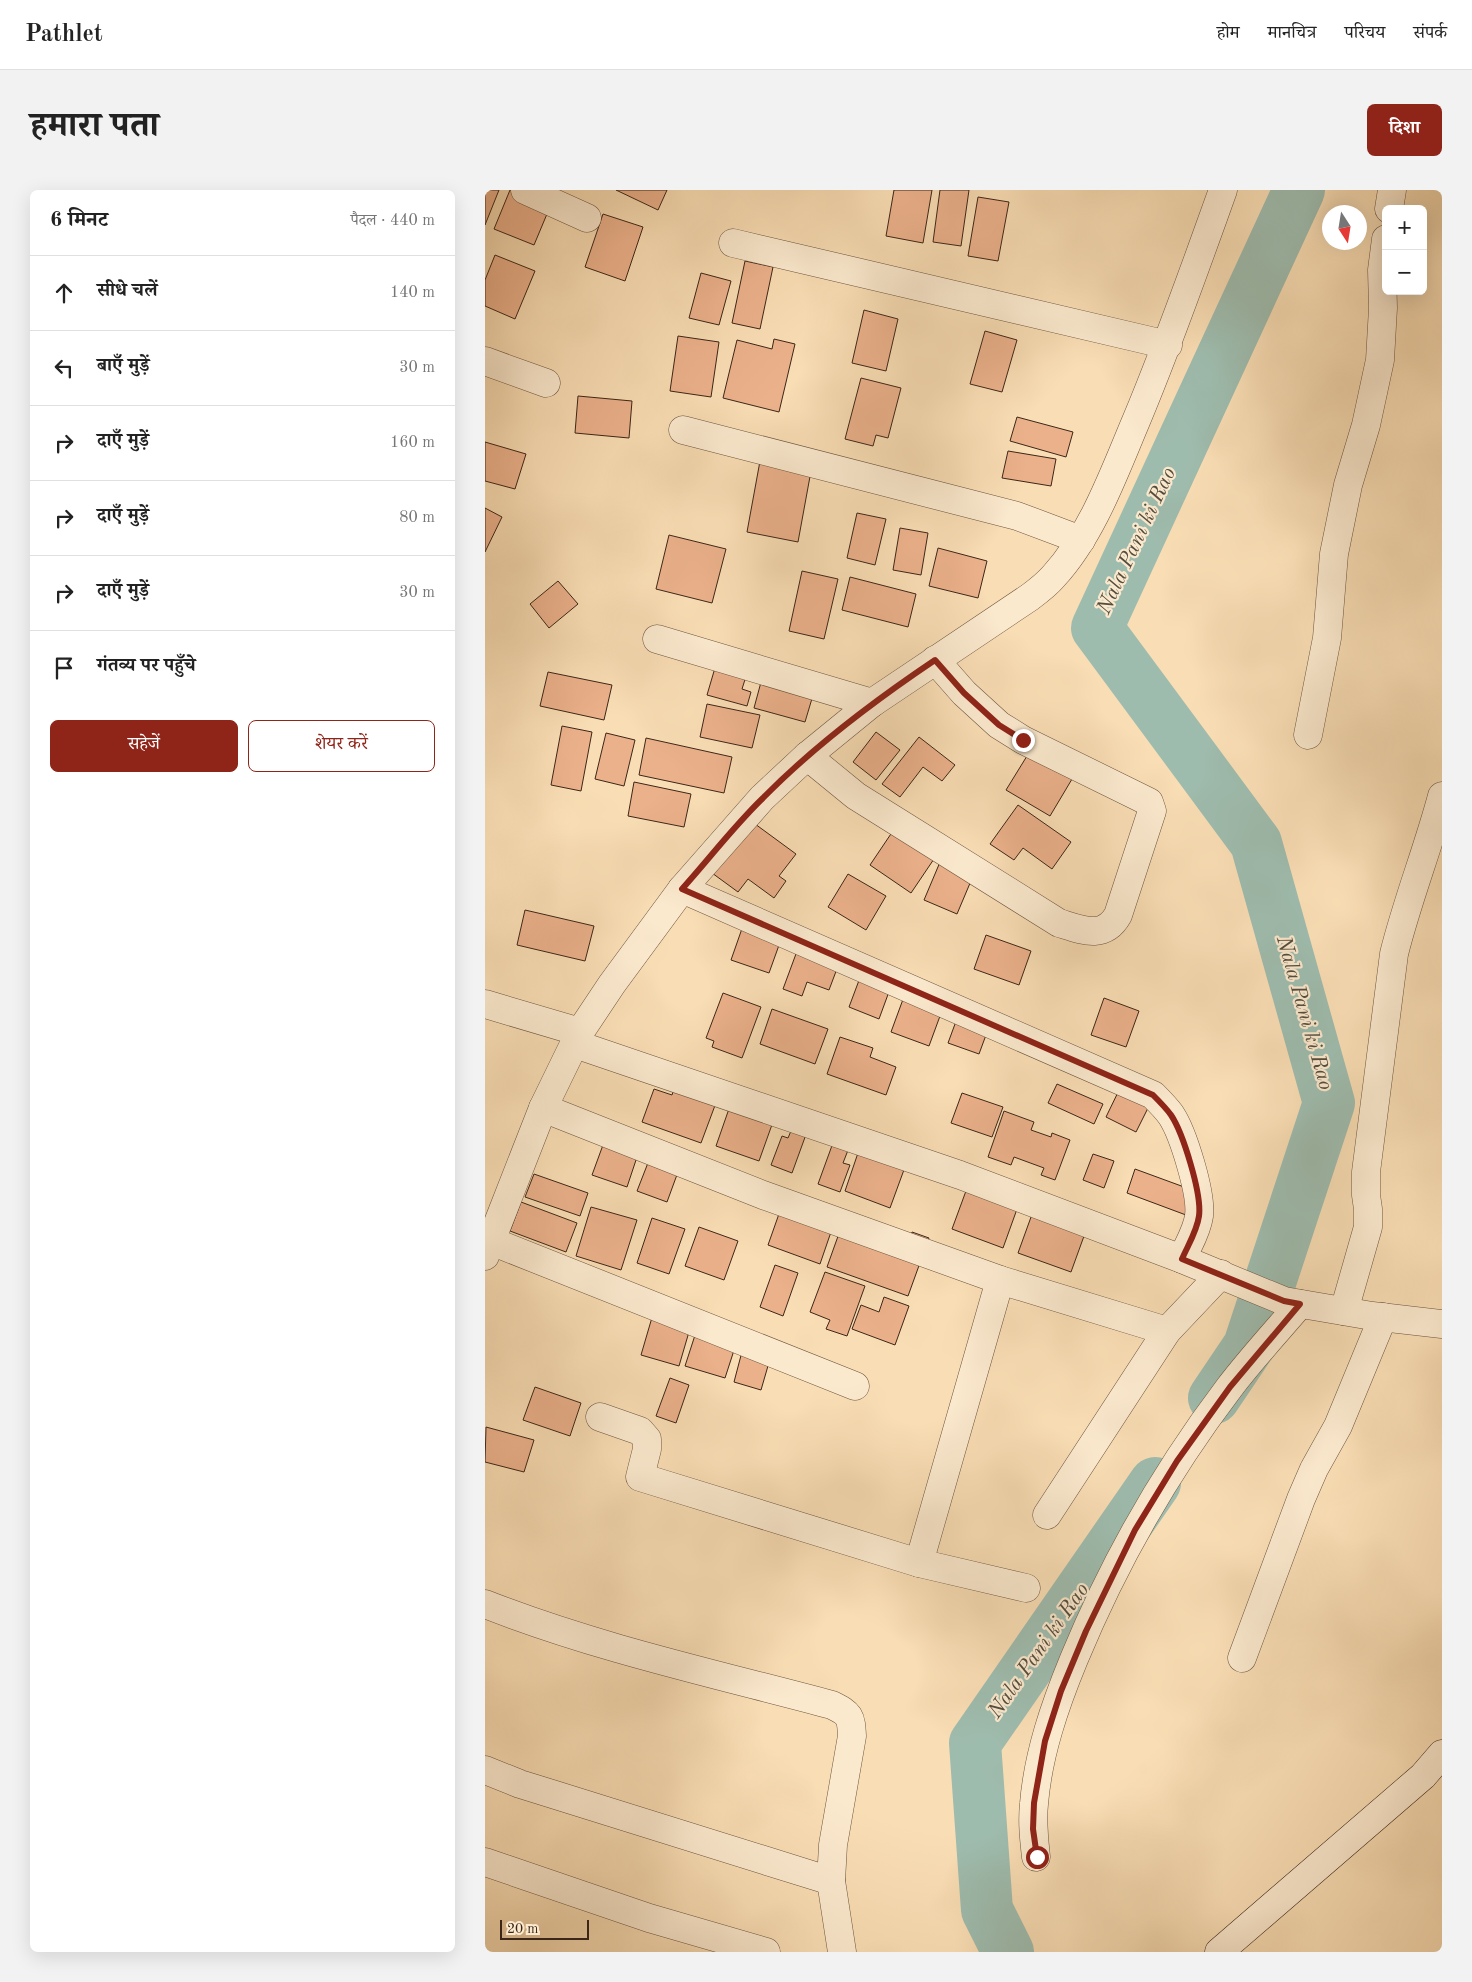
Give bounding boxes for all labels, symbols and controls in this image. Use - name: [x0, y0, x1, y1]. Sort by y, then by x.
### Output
- text: Pathlet: [25, 23, 103, 47]
- text: होम: [1217, 24, 1240, 42]
- text: मानचित्र: [1268, 24, 1316, 42]
- text: परिचय: [1344, 24, 1385, 42]
- text: संपर्क: [1413, 24, 1447, 42]
- button: दिशा: [1367, 104, 1442, 156]
- text: हमारा पता: [30, 109, 159, 144]
- north arrow: [1322, 205, 1367, 250]
- map controls: [1382, 205, 1427, 295]
- button: +: [1382, 205, 1427, 250]
- text: 6 मिनट: [50, 210, 108, 231]
- text: पैदल · 440 m: [350, 213, 435, 229]
- button: −: [1382, 250, 1427, 295]
- icon: ahead: [50, 279, 78, 307]
- text: सीधे चलें: [97, 282, 157, 301]
- text: 140 m: [390, 285, 435, 301]
- icon: left: [50, 354, 78, 382]
- text: बाएँ मुड़ें: [97, 357, 149, 376]
- text: 30 m: [399, 360, 435, 376]
- icon: right: [50, 429, 78, 457]
- text: दाएँ मुड़ें: [97, 432, 149, 451]
- text: 160 m: [390, 435, 435, 451]
- water label: Nala Pani ki Rao: [1093, 464, 1180, 619]
- icon: right: [50, 504, 78, 532]
- text: दाएँ मुड़ें: [97, 507, 149, 526]
- text: 80 m: [399, 510, 435, 526]
- icon: right: [50, 579, 78, 607]
- text: दाएँ मुड़ें: [97, 582, 149, 601]
- text: 30 m: [399, 585, 435, 601]
- icon: arrive: [50, 654, 78, 682]
- text: गंतव्य पर पहुँचे: [97, 657, 196, 676]
- button: सहेजें: [50, 720, 238, 772]
- button: शेयर करें: [248, 720, 435, 772]
- route end: [1012, 729, 1035, 752]
- water label: Nala Pani ki Rao: [1272, 933, 1336, 1092]
- water label: Nala Pani ki Rao: [984, 1580, 1093, 1723]
- route start: [1026, 1846, 1049, 1869]
- scale bar: [500, 1917, 589, 1940]
- text: 20 m: [507, 1922, 538, 1936]

